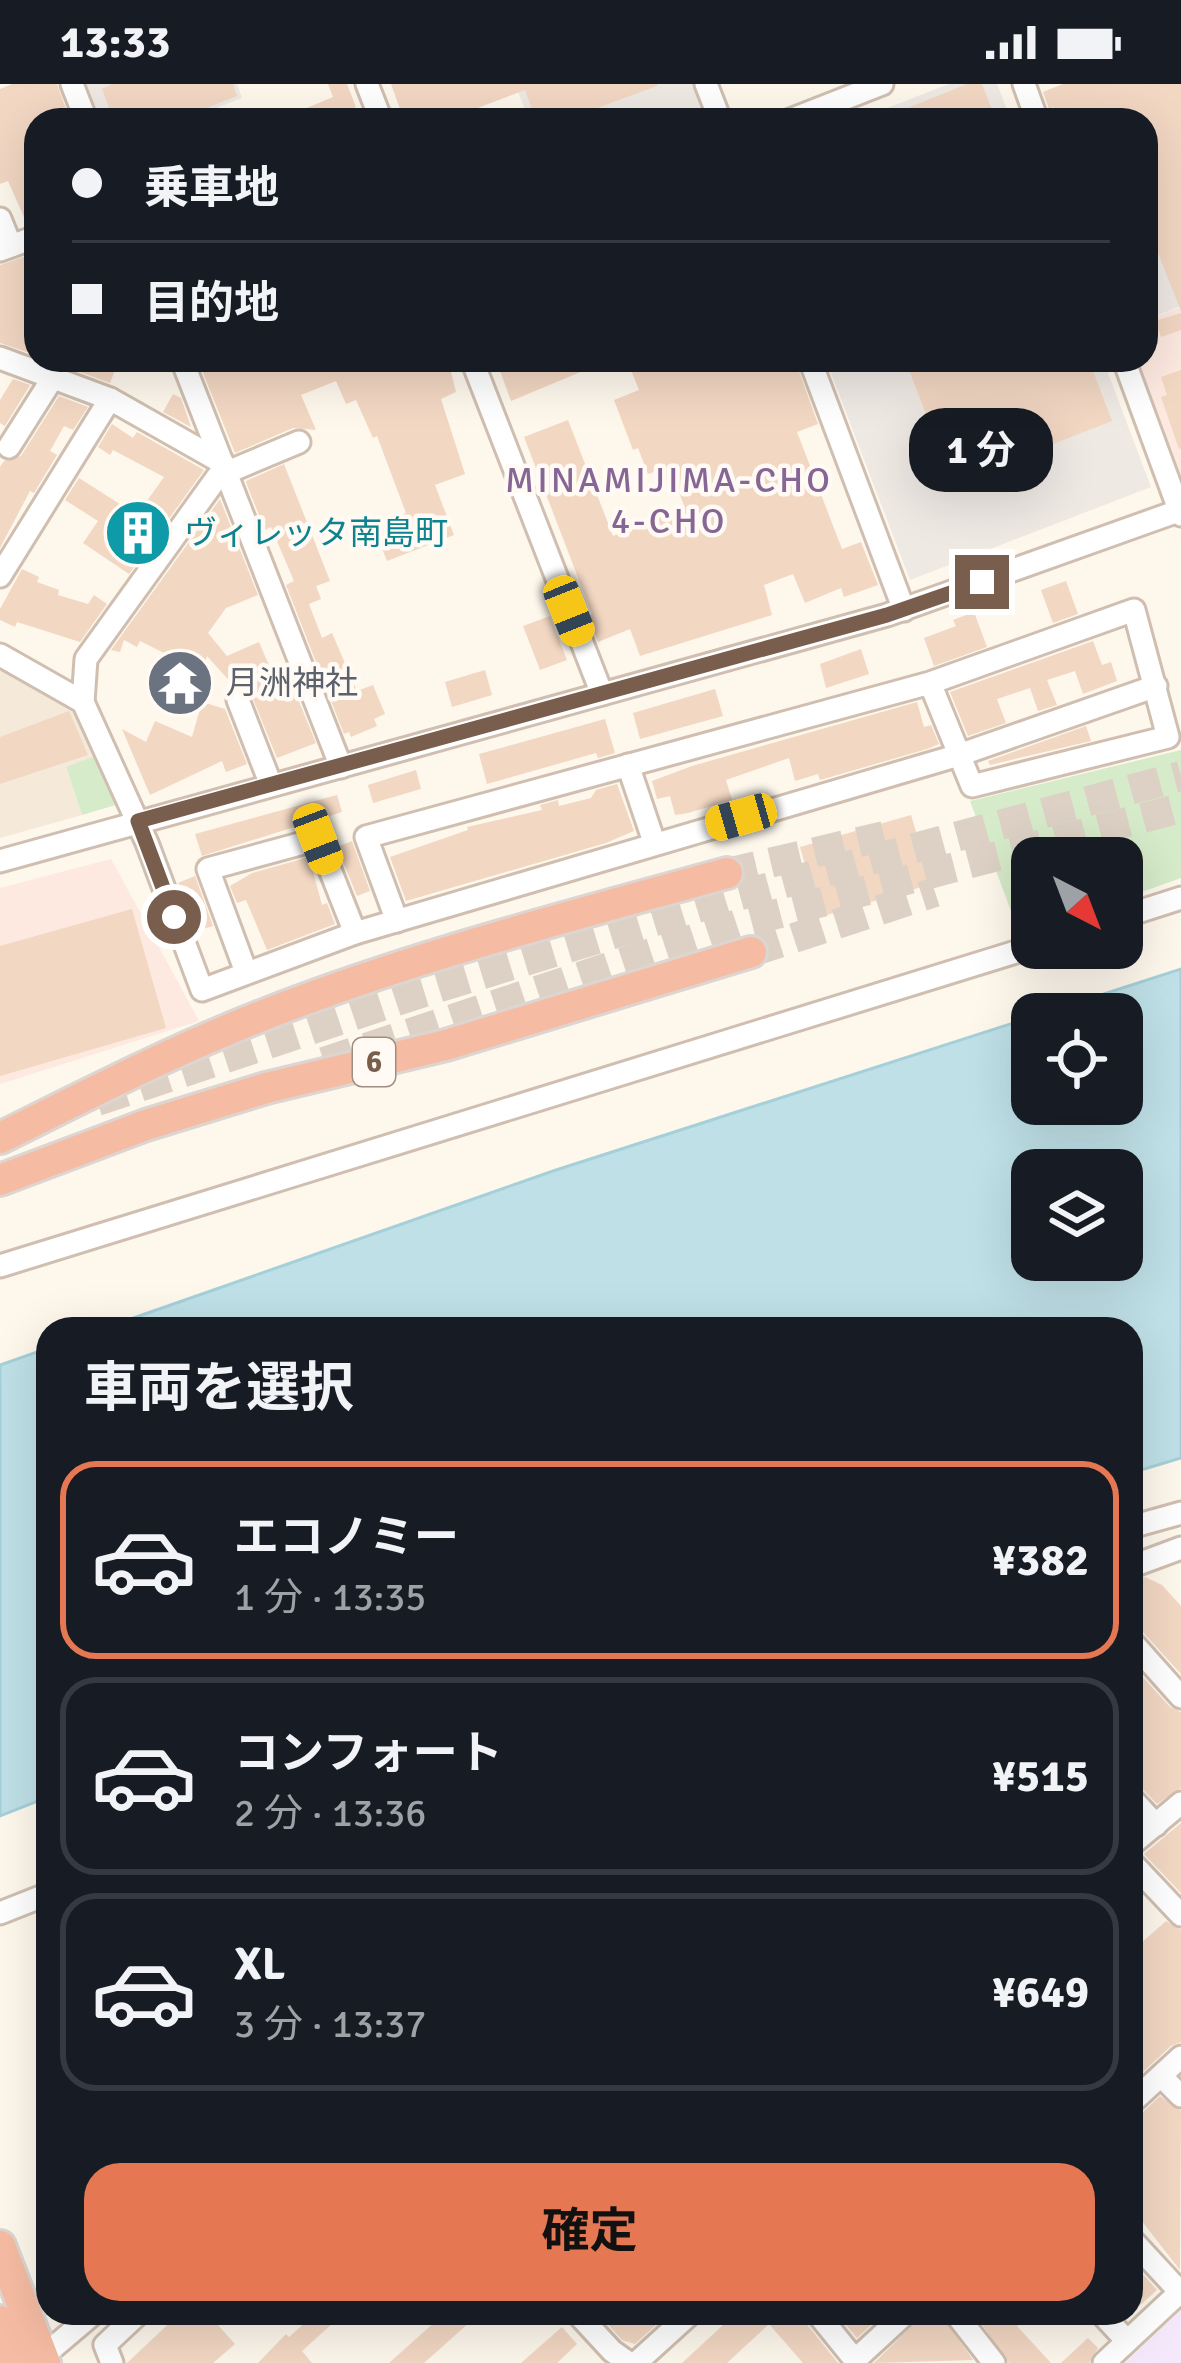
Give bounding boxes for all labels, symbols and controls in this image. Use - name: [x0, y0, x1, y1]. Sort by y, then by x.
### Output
- text: 13:33: [60, 15, 170, 70]
- text: 乗車地: [144, 161, 279, 216]
- text: 目的地: [144, 276, 279, 331]
- callout: 1 分: [910, 408, 1054, 492]
- text: 1 分: [947, 426, 1015, 474]
- district label: MINAMIJIMA-CHO 4-CHO: [505, 458, 833, 544]
- building icon: ヴィレッタ南島町: [103, 498, 173, 568]
- place label: ヴィレッタ南島町: [184, 513, 448, 554]
- route end: [955, 555, 1009, 609]
- car: [539, 571, 599, 651]
- temple icon: 月洲神社: [145, 648, 215, 718]
- place label: 月洲神社: [226, 663, 358, 704]
- car: [701, 790, 781, 844]
- car: [288, 799, 348, 879]
- north arrow: [1011, 837, 1143, 969]
- map controls: [1011, 837, 1143, 1281]
- route start: [147, 890, 201, 944]
- button: locate: [1011, 993, 1143, 1125]
- road number: 6: [353, 1038, 395, 1086]
- button: layers: [1011, 1149, 1143, 1281]
- text: 車両を選択: [84, 1355, 354, 1422]
- icon: car: [90, 1506, 198, 1614]
- text: エコノミー: [234, 1510, 459, 1565]
- text: ¥382: [992, 1533, 1089, 1588]
- text: 1 分 · 13:35: [234, 1573, 426, 1621]
- icon: car: [90, 1722, 198, 1830]
- text: コンフォート: [234, 1726, 503, 1781]
- text: ¥515: [992, 1749, 1089, 1804]
- text: 2 分 · 13:36: [234, 1789, 426, 1837]
- text: XL: [234, 1937, 285, 1992]
- icon: car: [90, 1938, 198, 2046]
- text: ¥649: [992, 1965, 1089, 2020]
- text: 3 分 · 13:37: [234, 2000, 426, 2048]
- button: 確定: [84, 2163, 1095, 2301]

